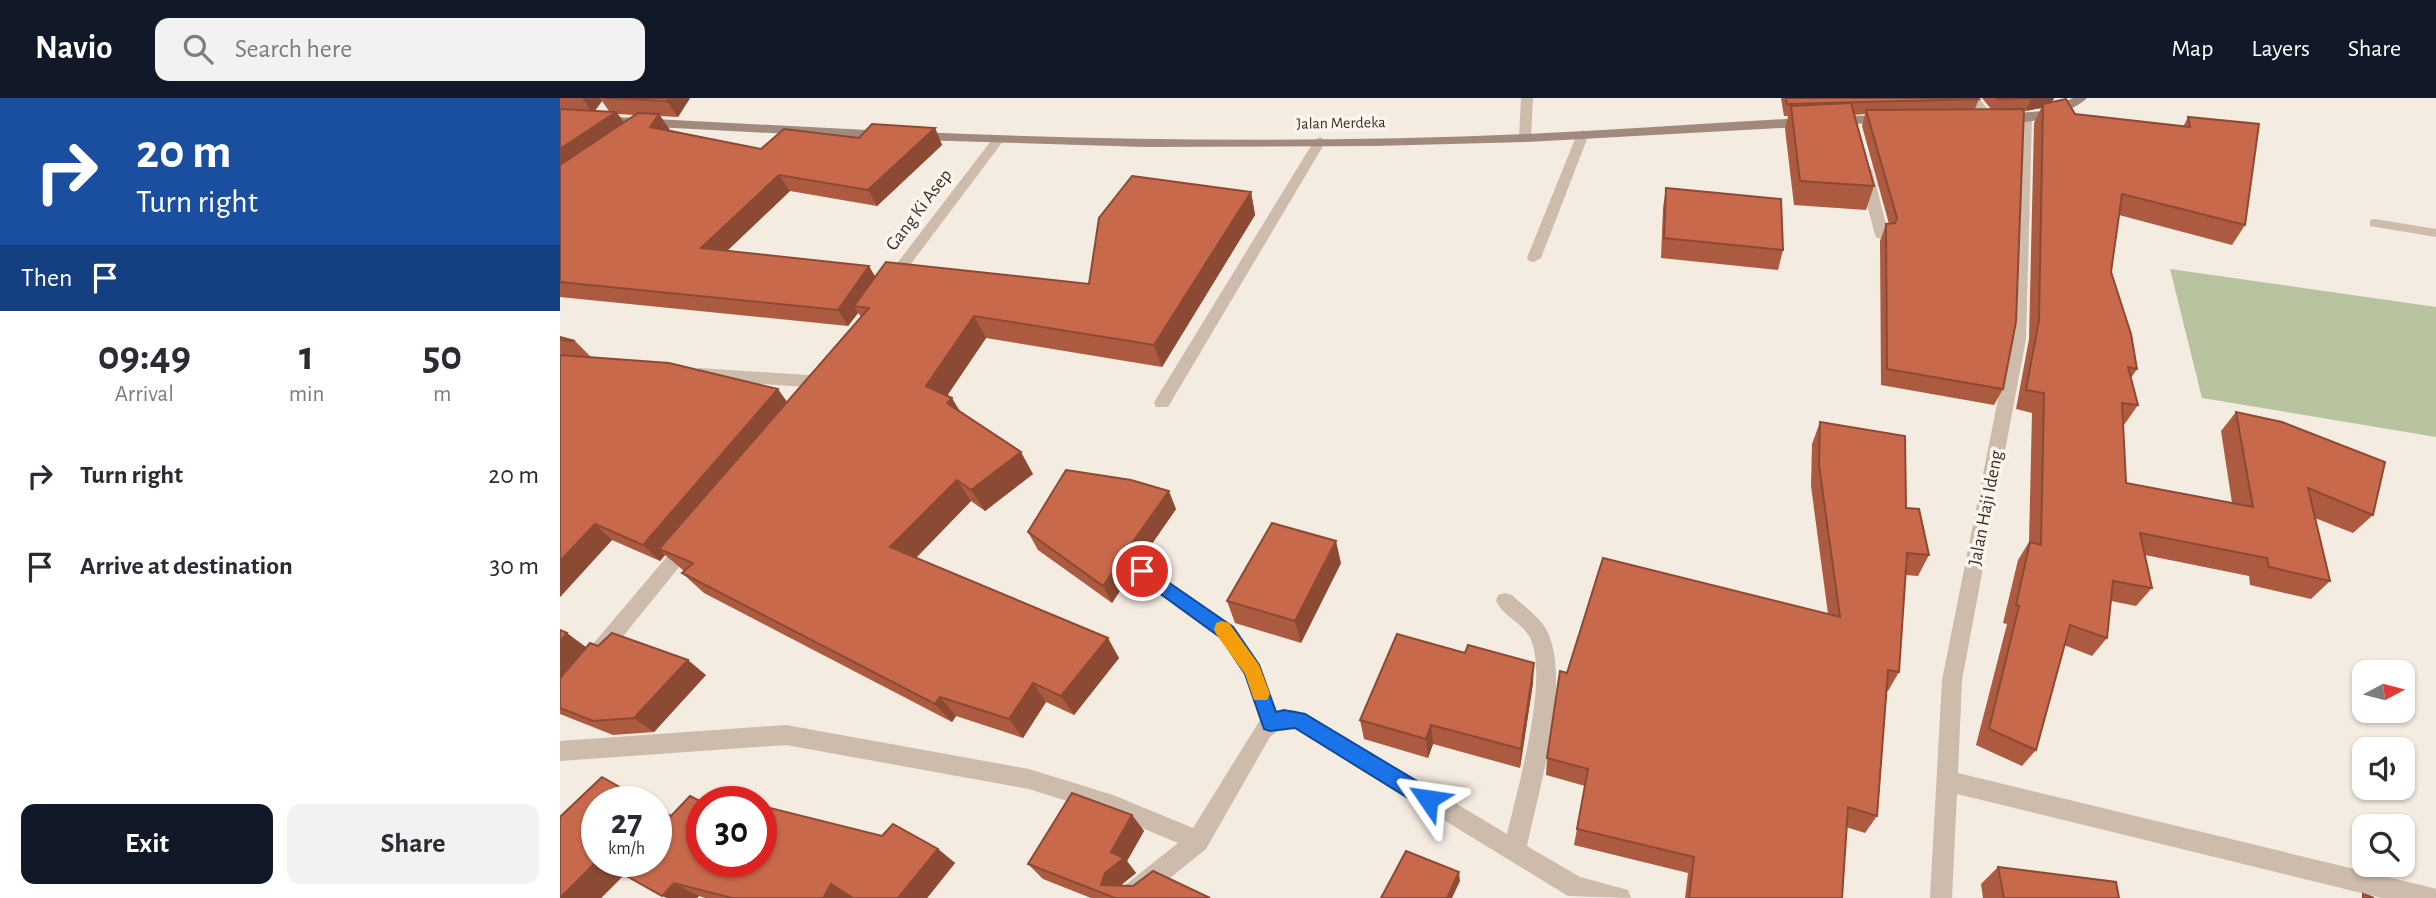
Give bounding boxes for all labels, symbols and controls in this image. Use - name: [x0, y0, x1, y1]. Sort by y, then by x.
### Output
- search box: [155, 18, 645, 81]
- icon: search: [179, 30, 217, 68]
- text: Navio: [35, 32, 113, 65]
- text: Search here: [235, 36, 352, 62]
- text: Map: [2171, 37, 2213, 61]
- text: Layers: [2251, 37, 2310, 61]
- text: Share: [2348, 37, 2401, 61]
- street label: Jalan Merdeka: [1296, 114, 1386, 132]
- icon: right: [21, 126, 112, 217]
- text: 20 m: [136, 128, 232, 177]
- street label: Gang Ki Asep: [882, 166, 956, 254]
- text: Turn right: [136, 186, 258, 218]
- icon: arrive: [86, 259, 124, 297]
- text: Then: [21, 265, 72, 291]
- text: 09:49: [98, 335, 191, 377]
- text: 1: [299, 335, 314, 377]
- text: 50: [422, 335, 462, 377]
- text: Arrival: [115, 383, 174, 406]
- text: min: [289, 383, 324, 406]
- text: m: [433, 383, 451, 406]
- street label: Jalan Haji Ideng: [1966, 448, 2007, 567]
- icon: right: [21, 457, 59, 495]
- text: Turn right: [80, 462, 183, 488]
- text: 20 m: [488, 462, 539, 488]
- pin: [1112, 541, 1172, 601]
- icon: arrive: [21, 548, 59, 586]
- icon: arrive: [1123, 552, 1161, 590]
- text: Arrive at destination: [80, 553, 293, 579]
- text: 30 m: [489, 553, 539, 579]
- north arrow: [2352, 660, 2415, 723]
- map controls: [2352, 660, 2415, 877]
- button: sound: [2352, 737, 2415, 800]
- position arrow: [1391, 762, 1465, 836]
- speed limit sign: 30: [686, 786, 777, 877]
- button: Exit: [21, 804, 273, 884]
- button: Share: [287, 804, 539, 884]
- text: 27: [611, 805, 642, 840]
- button: search: [2352, 814, 2415, 877]
- text: km/h: [608, 840, 645, 858]

